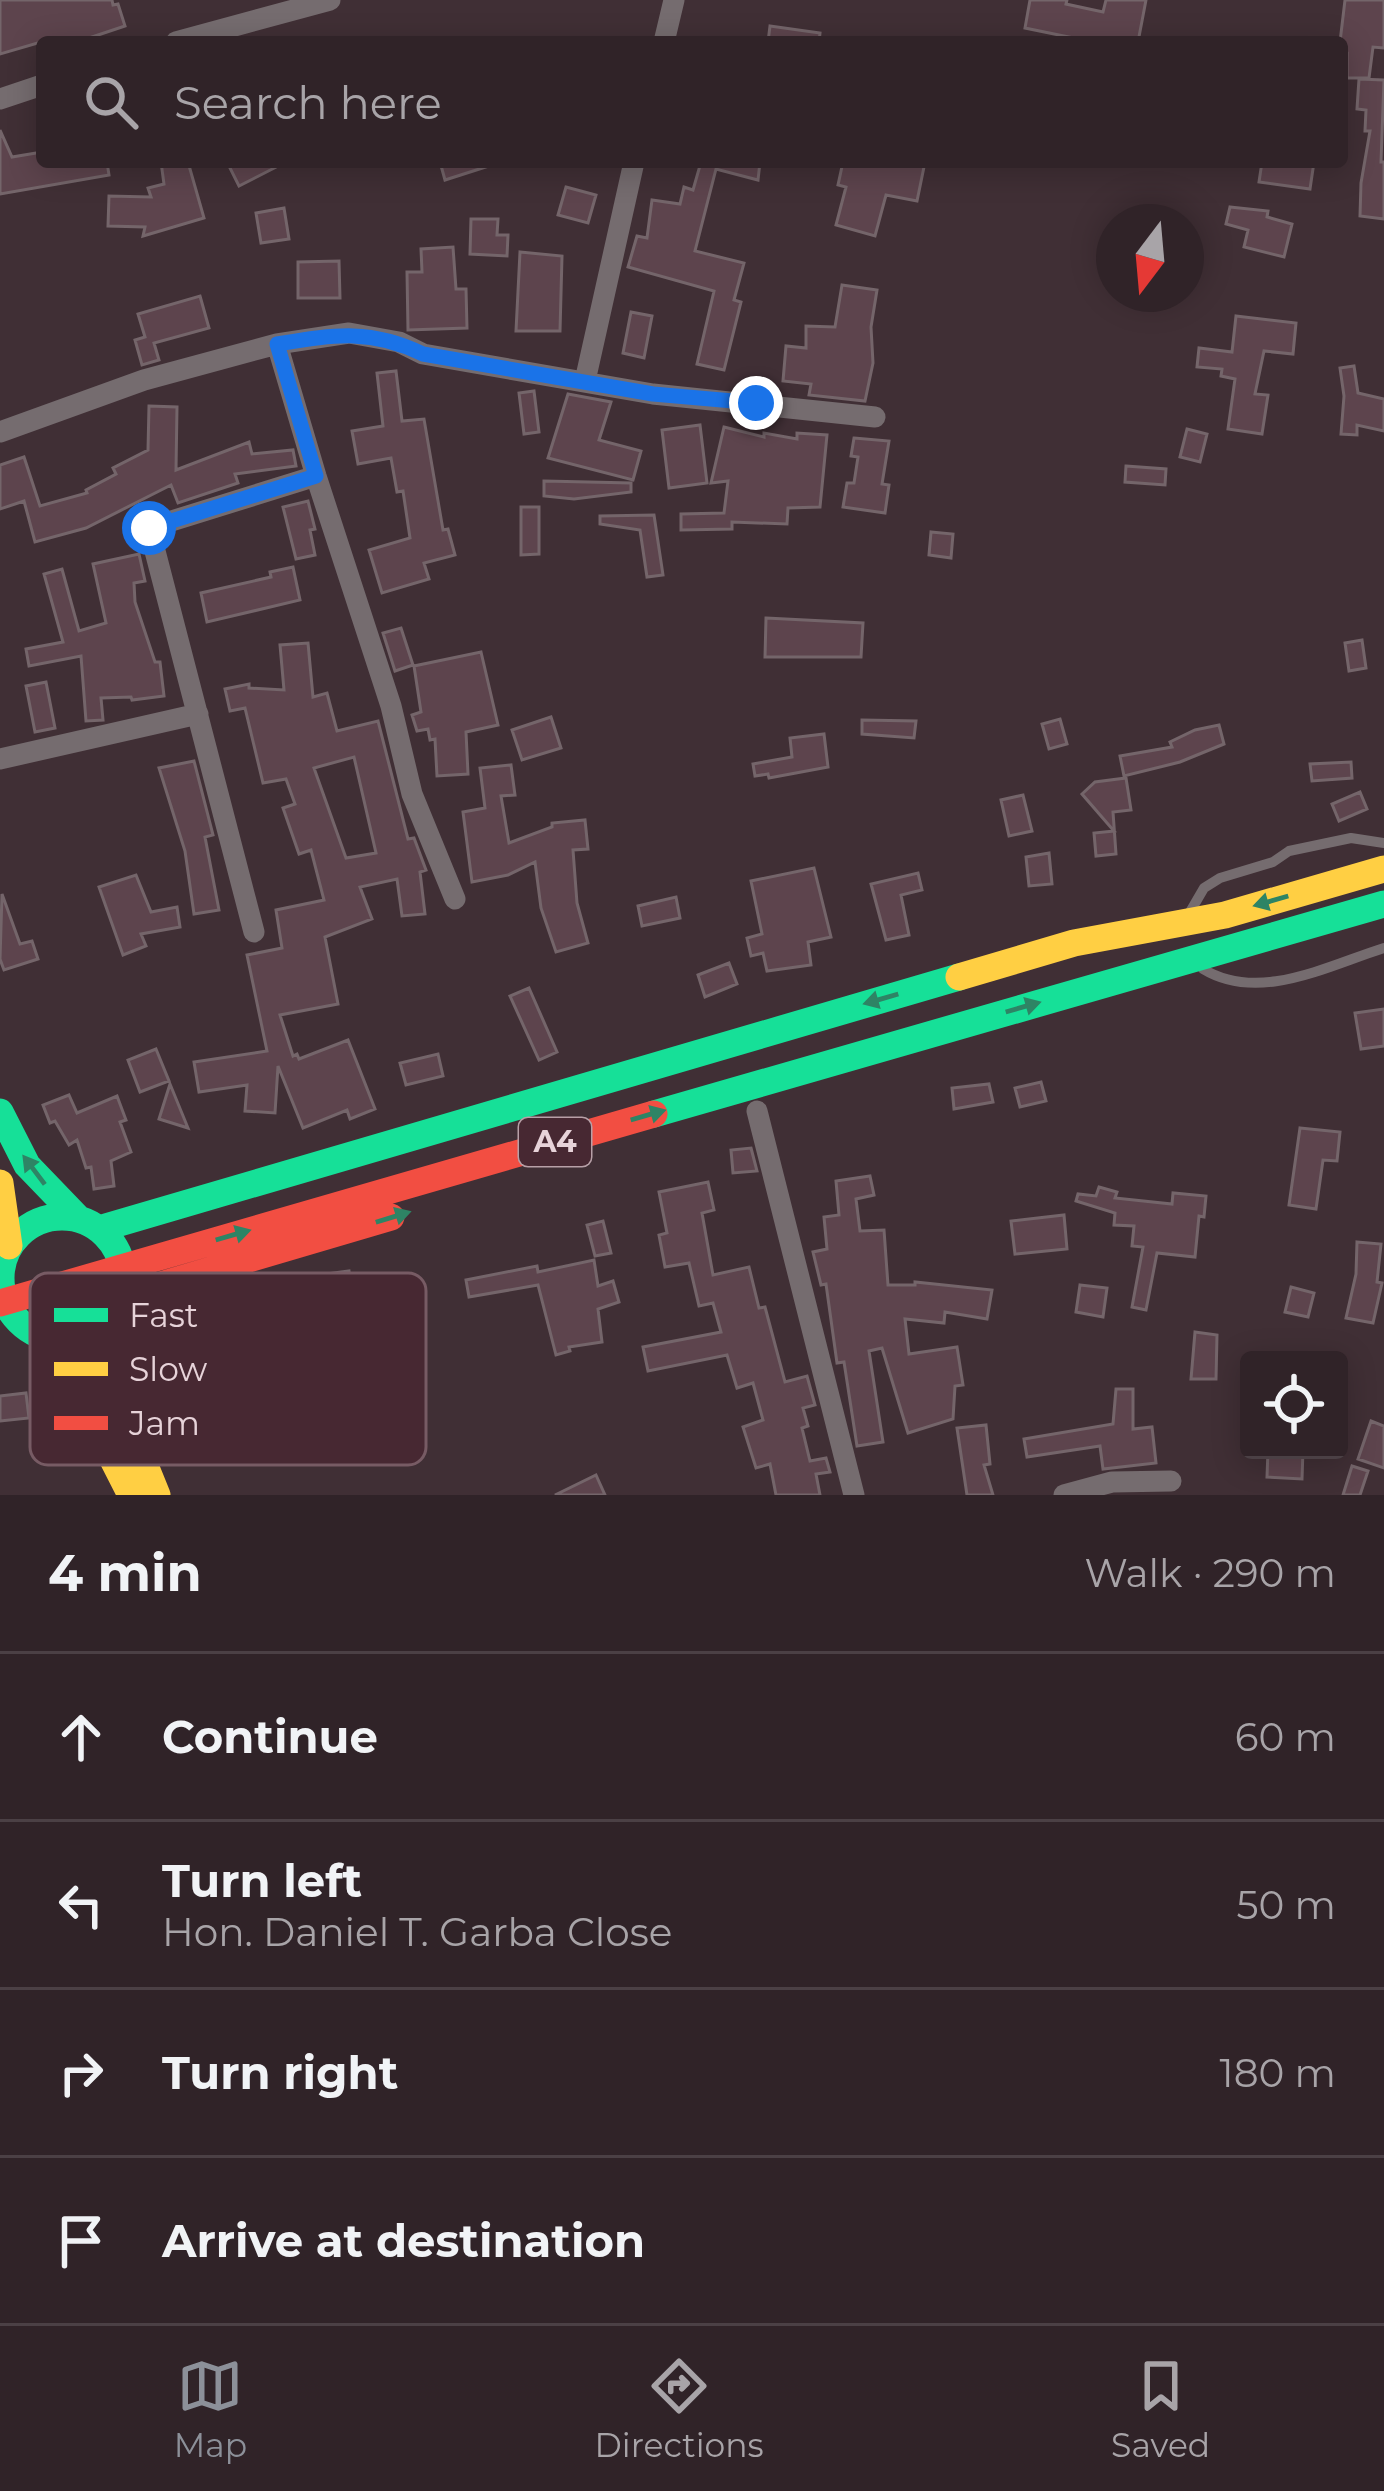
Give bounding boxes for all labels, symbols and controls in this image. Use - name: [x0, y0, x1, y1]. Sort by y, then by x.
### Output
- search box: [36, 36, 1348, 168]
- icon: search: [78, 69, 144, 135]
- text: Search here: [174, 75, 442, 130]
- north arrow: [1096, 204, 1204, 312]
- route end: [729, 376, 783, 430]
- route start: [122, 501, 176, 555]
- one-way arrow: [1253, 893, 1290, 912]
- one-way arrow: [862, 991, 899, 1009]
- one-way arrow: [1005, 997, 1042, 1016]
- one-way arrow: [630, 1105, 667, 1124]
- road number: A4: [519, 1118, 591, 1166]
- one-way arrow: [22, 1154, 46, 1186]
- one-way arrow: [375, 1207, 412, 1225]
- one-way arrow: [215, 1225, 252, 1243]
- legend: [30, 1273, 426, 1465]
- text: Fast: [129, 1295, 198, 1335]
- text: Slow: [129, 1349, 207, 1389]
- map controls: [1240, 1351, 1348, 1459]
- button: locate: [1240, 1351, 1348, 1459]
- text: Jam: [128, 1403, 200, 1443]
- text: 4 min: [48, 1542, 202, 1604]
- text: Walk · 290 m: [1084, 1549, 1336, 1597]
- icon: ahead: [48, 1704, 114, 1770]
- text: Continue: [162, 1709, 378, 1764]
- text: 60 m: [1235, 1713, 1336, 1761]
- text: Turn left: [162, 1853, 362, 1908]
- icon: left: [48, 1872, 114, 1938]
- text: 50 m: [1237, 1881, 1336, 1929]
- text: Hon. Daniel T. Garba Close: [162, 1908, 672, 1956]
- icon: right: [48, 2040, 114, 2106]
- text: Turn right: [162, 2045, 398, 2100]
- text: 180 m: [1220, 2049, 1336, 2097]
- icon: arrive: [48, 2208, 114, 2274]
- text: Arrive at destination: [162, 2213, 645, 2268]
- tab: Map: [174, 2353, 247, 2465]
- tab: Directions: [595, 2353, 764, 2465]
- tab: Saved: [1111, 2353, 1210, 2465]

